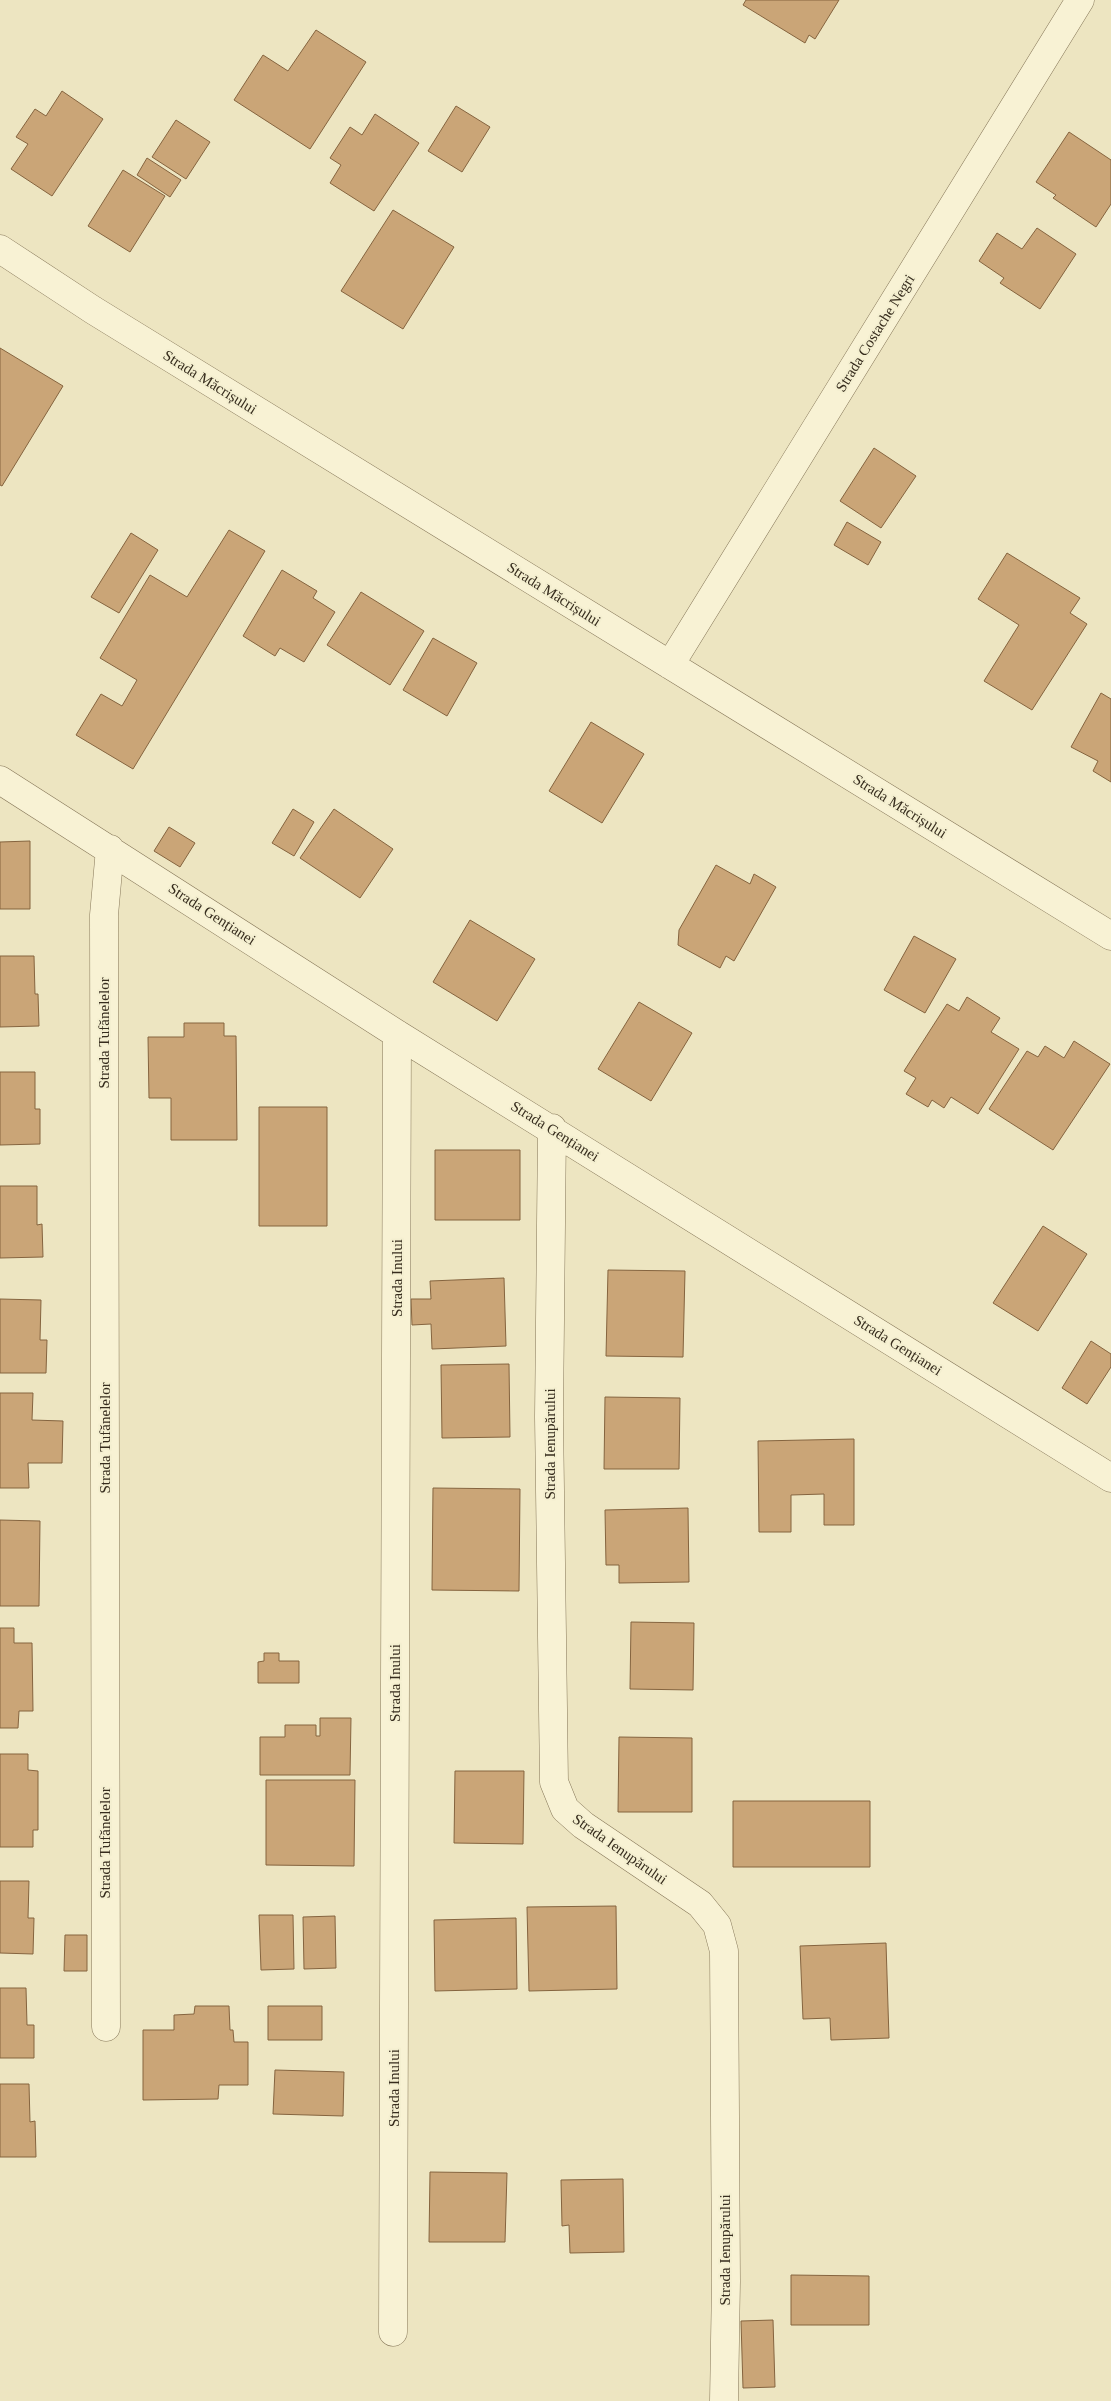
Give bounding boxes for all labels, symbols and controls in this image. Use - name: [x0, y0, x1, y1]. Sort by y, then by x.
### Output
- street label: Strada Costache Negri: [832, 272, 918, 394]
- street label: Strada Măcrișului: [160, 347, 260, 418]
- street label: Strada Măcrișului: [504, 559, 604, 630]
- street label: Strada Măcrișului: [850, 771, 950, 842]
- street label: Strada Gențianei: [165, 880, 258, 949]
- street label: Strada Tufănelelor: [96, 977, 112, 1089]
- street label: Strada Gențianei: [508, 1098, 602, 1165]
- street label: Strada Inului: [389, 1239, 405, 1317]
- street label: Strada Gențianei: [851, 1312, 945, 1379]
- street label: Strada Tufănelelor: [97, 1382, 113, 1494]
- street label: Strada Ienupărului: [542, 1388, 558, 1500]
- street label: Strada Inului: [387, 1644, 403, 1722]
- street label: Strada Tufănelelor: [97, 1787, 113, 1899]
- street label: Strada Ienupărului: [570, 1811, 670, 1887]
- street label: Strada Inului: [386, 2049, 402, 2127]
- street label: Strada Ienupărului: [717, 2194, 733, 2306]

